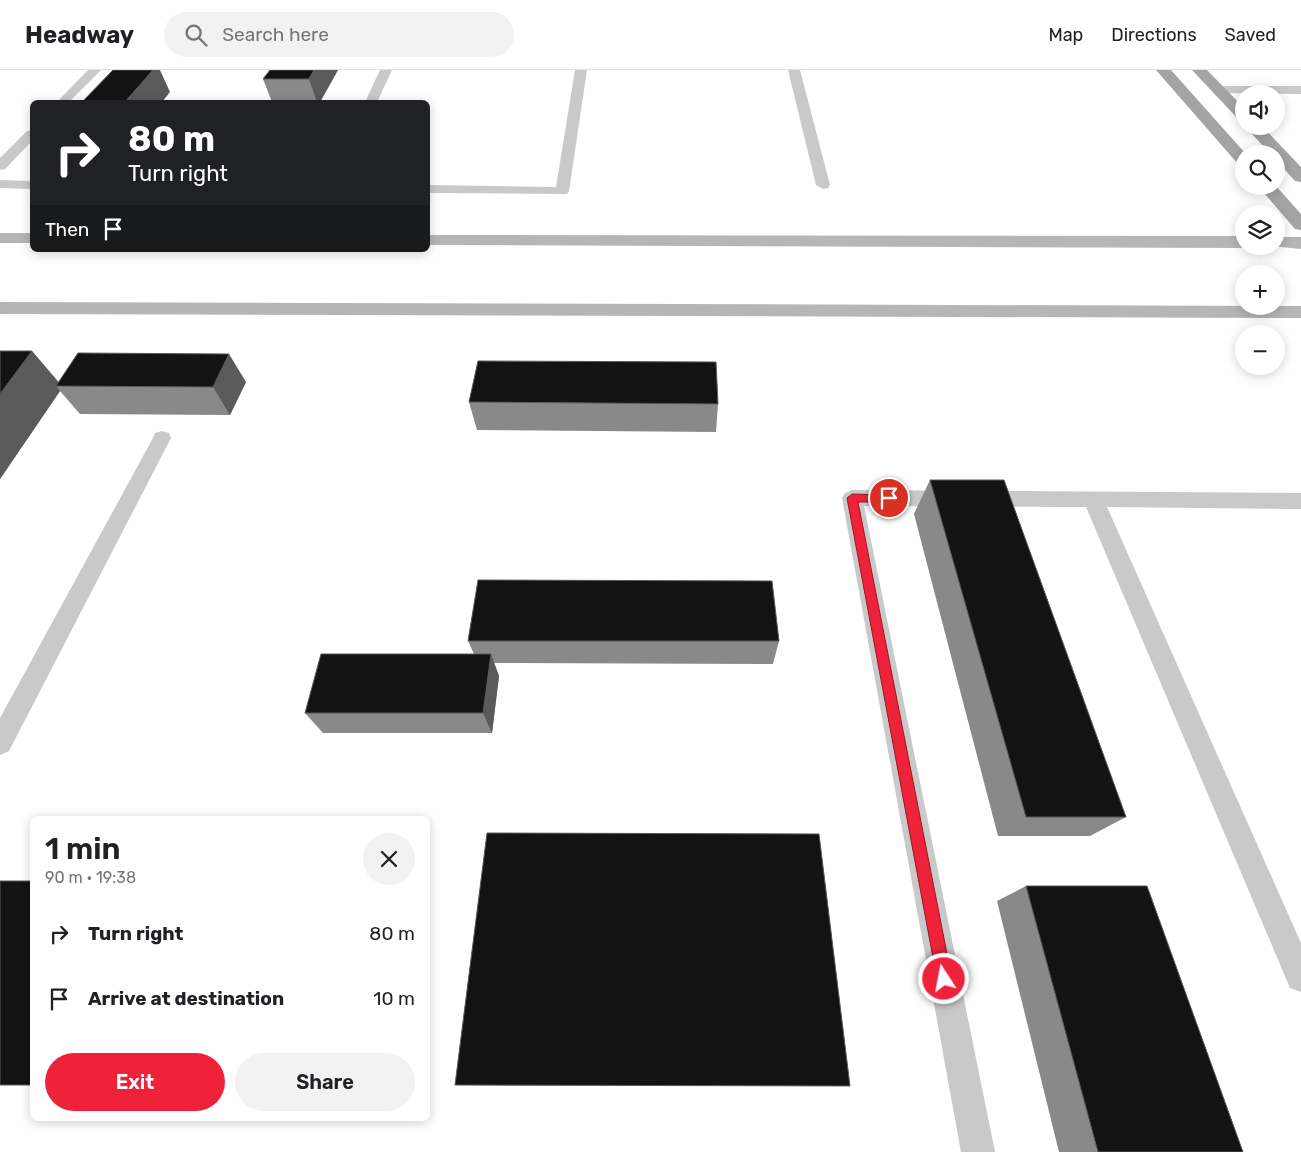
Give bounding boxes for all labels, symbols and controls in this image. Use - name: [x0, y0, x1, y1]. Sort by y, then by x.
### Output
- search box: [164, 12, 514, 57]
- text: Headway: [25, 21, 134, 49]
- icon: search: [182, 21, 210, 49]
- text: Search here: [222, 23, 329, 46]
- text: Map: [1048, 24, 1083, 46]
- text: Directions: [1111, 24, 1197, 46]
- text: Saved: [1225, 24, 1276, 46]
- map controls: [1235, 85, 1285, 375]
- button: sound: [1235, 85, 1285, 135]
- text: 80 m: [128, 118, 215, 160]
- icon: right: [45, 120, 110, 185]
- button: search: [1235, 145, 1285, 195]
- text: Turn right: [128, 160, 228, 187]
- button: layers: [1235, 205, 1285, 255]
- icon: arrive: [99, 215, 127, 243]
- text: Then: [45, 218, 89, 241]
- button: +: [1235, 265, 1285, 315]
- button: −: [1235, 325, 1285, 375]
- pin: [868, 477, 910, 519]
- icon: arrive: [875, 484, 903, 512]
- text: 1 min: [45, 831, 120, 867]
- button: close: [363, 833, 415, 885]
- text: 90 m · 19:38: [45, 868, 136, 887]
- icon: right: [45, 920, 73, 948]
- text: Turn right: [88, 922, 183, 945]
- text: 80 m: [369, 922, 415, 945]
- position arrow: [917, 952, 969, 1004]
- icon: arrive: [45, 985, 73, 1013]
- text: Arrive at destination: [88, 987, 284, 1010]
- text: 10 m: [373, 987, 415, 1010]
- button: Exit: [45, 1053, 225, 1111]
- button: Share: [235, 1053, 415, 1111]

